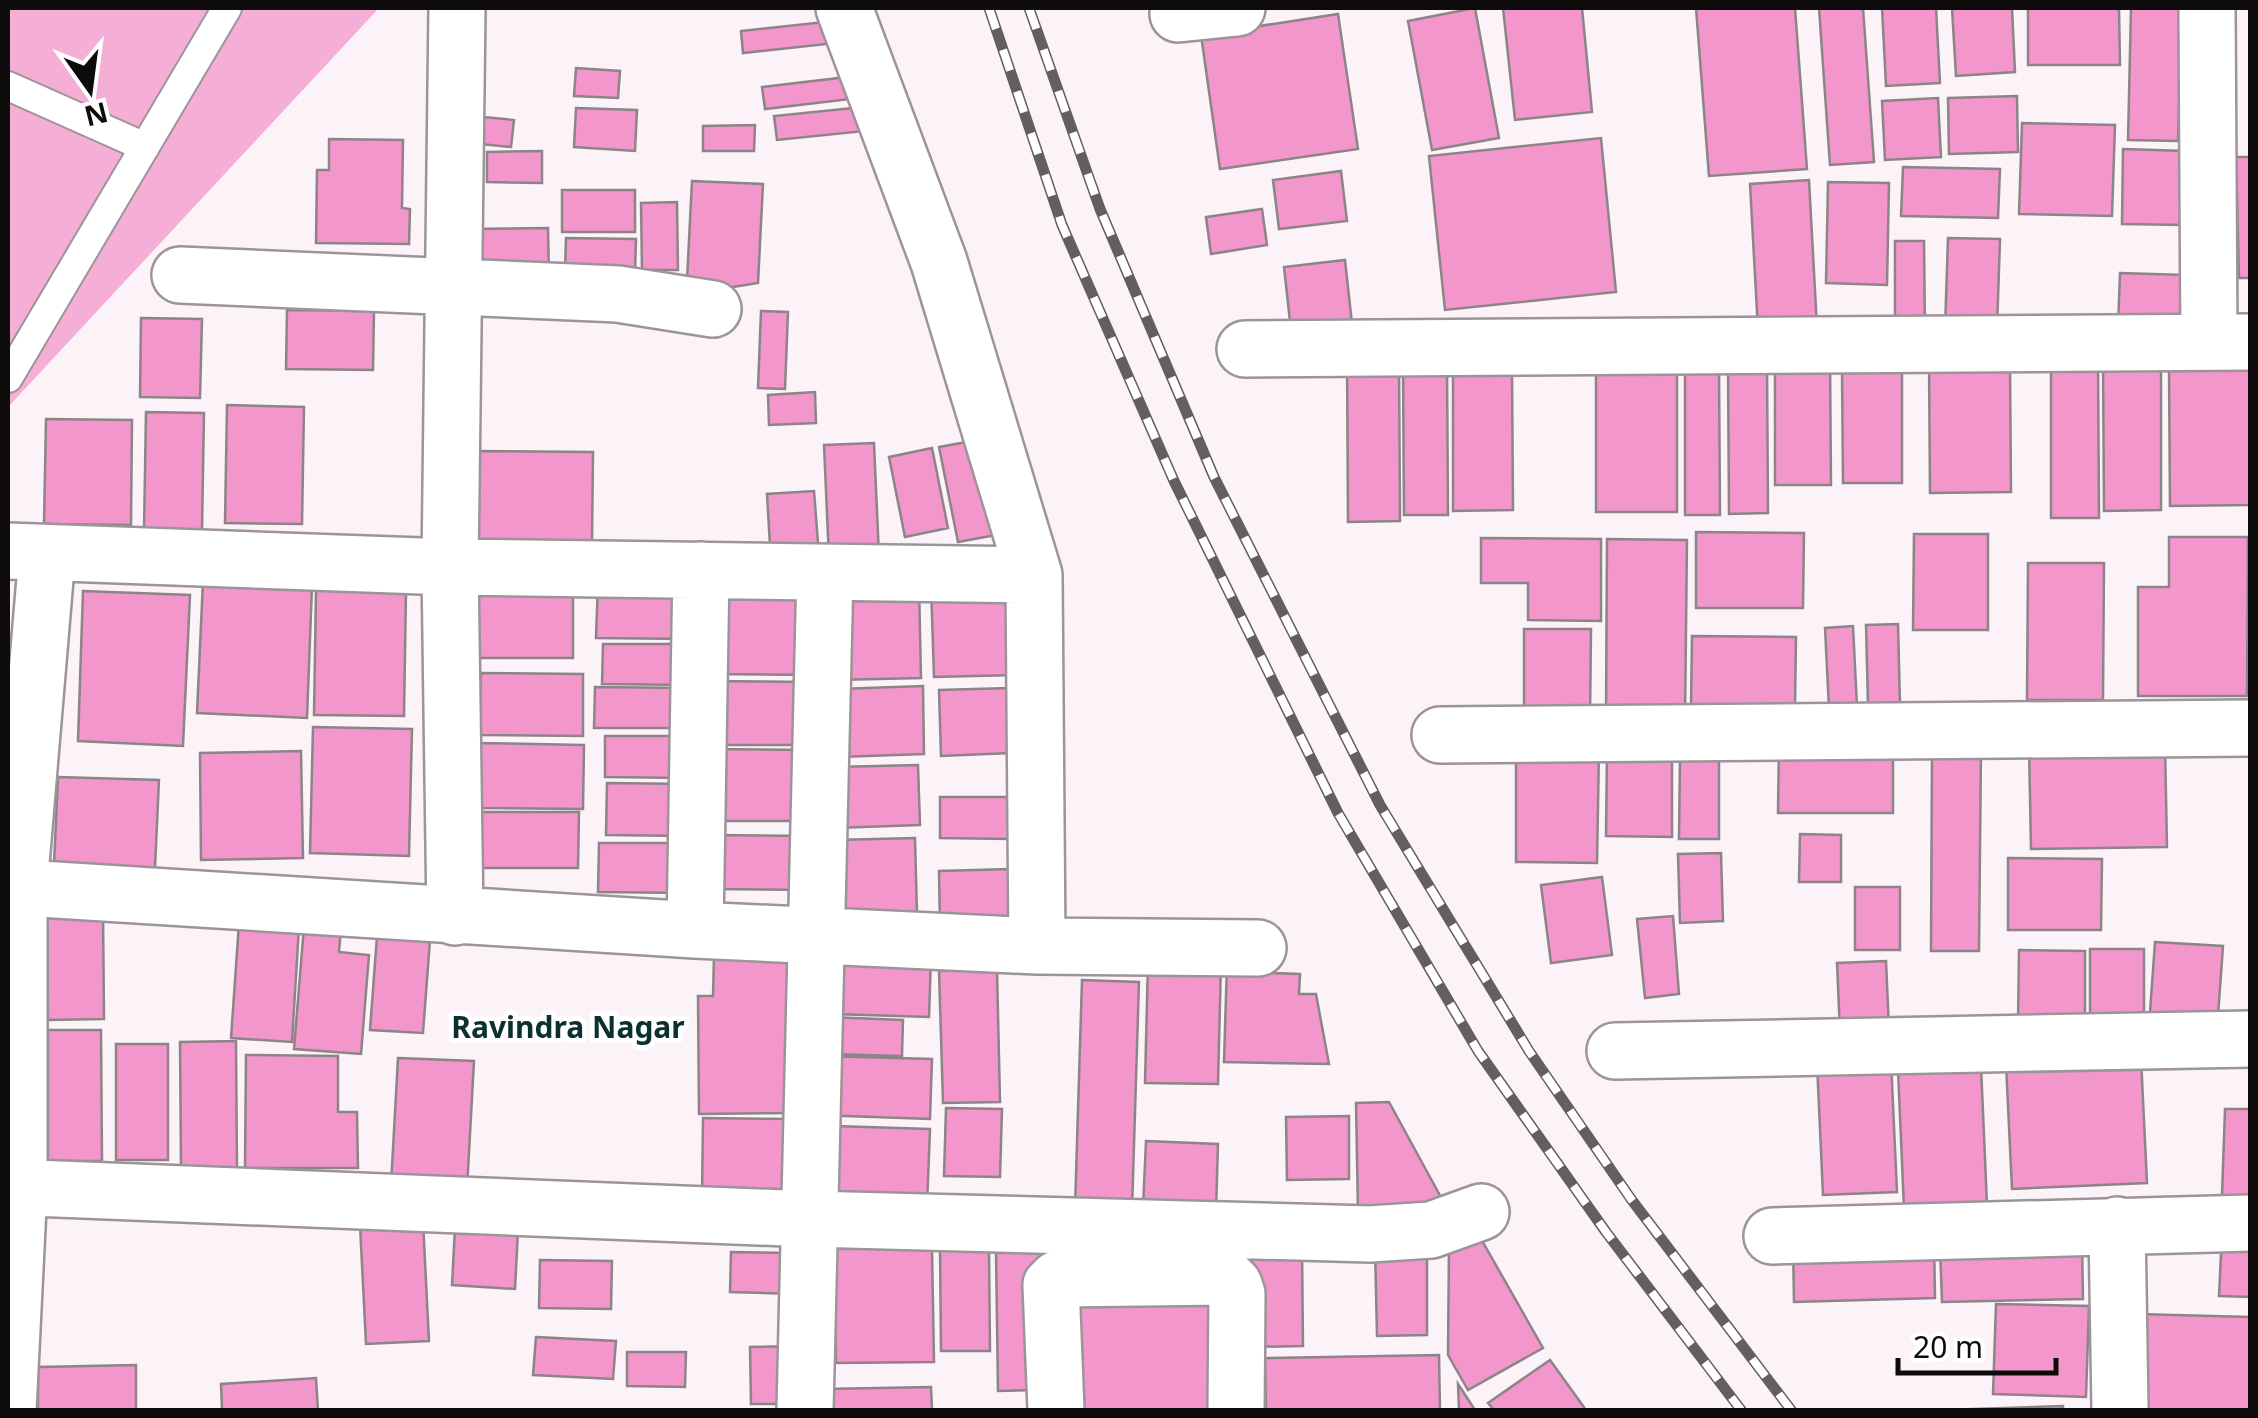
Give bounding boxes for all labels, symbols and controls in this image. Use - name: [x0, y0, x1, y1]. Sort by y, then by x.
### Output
- north arrow: [40, 40, 140, 140]
- text: N: [81, 94, 112, 136]
- district label: Ravindra Nagar: [451, 1006, 685, 1047]
- scale bar: [1898, 1313, 2056, 1375]
- text: 20 m: [1913, 1326, 1983, 1367]

